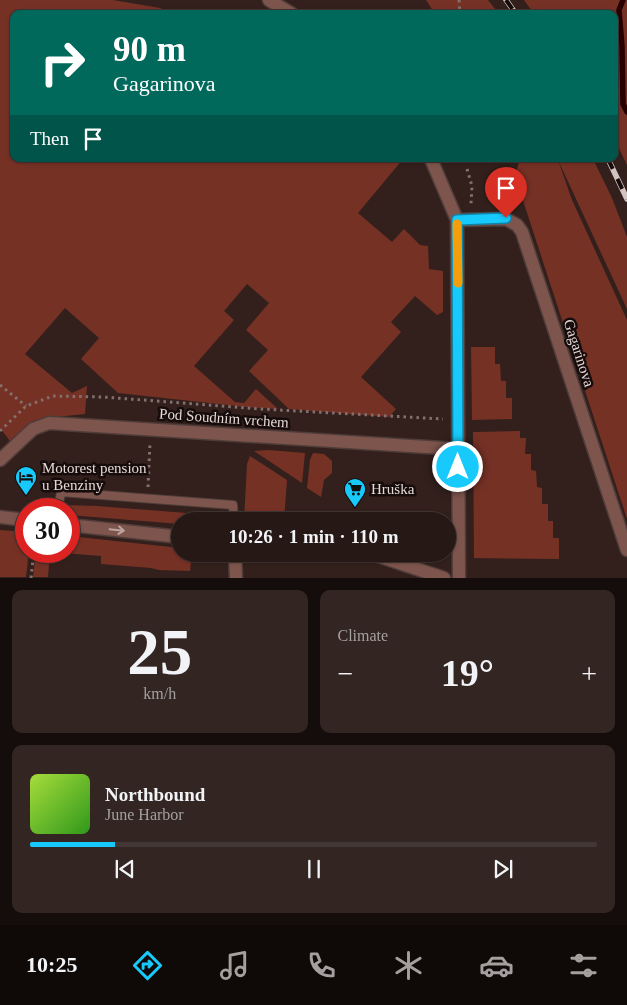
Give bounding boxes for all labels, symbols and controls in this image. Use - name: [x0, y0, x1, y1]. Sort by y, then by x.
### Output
- icon: right: [30, 30, 95, 95]
- text: 90 m: [113, 30, 186, 69]
- text: Gagarinova: [113, 71, 216, 96]
- icon: arrive: [79, 125, 107, 153]
- text: Then: [30, 128, 69, 149]
- pin: [485, 167, 527, 218]
- icon: arrive: [492, 174, 520, 202]
- street label: Gagarinova: [561, 317, 598, 389]
- street label: Pod Soudním vrchem: [159, 405, 290, 431]
- position arrow: [431, 440, 483, 492]
- place label: Motorest pension u Benziny: [42, 460, 147, 493]
- hotel icon: Motorest pension u Benziny: [14, 465, 38, 496]
- supermarket icon: Hruška: [343, 477, 367, 508]
- place label: Hruška: [371, 481, 415, 497]
- speed limit sign: 30: [15, 498, 80, 563]
- one-way arrow: [109, 525, 125, 535]
- text: 10:26 · 1 min · 110 m: [229, 526, 398, 547]
- text: 25: [127, 616, 192, 688]
- text: Climate: [338, 627, 388, 644]
- text: 19°: [441, 652, 494, 694]
- text: −: [338, 658, 353, 689]
- text: +: [581, 658, 597, 689]
- text: km/h: [143, 685, 176, 702]
- text: Northbound: [105, 784, 205, 805]
- text: June Harbor: [105, 806, 184, 823]
- icon: previous: [111, 855, 139, 883]
- icon: pause: [300, 855, 328, 883]
- icon: next: [489, 855, 517, 883]
- icon: directions: [130, 948, 165, 983]
- icon: music: [217, 948, 252, 983]
- icon: phone: [304, 948, 339, 983]
- icon: climate: [391, 948, 426, 983]
- icon: car: [479, 948, 514, 983]
- icon: filters: [566, 948, 601, 983]
- text: 10:25: [26, 952, 77, 977]

